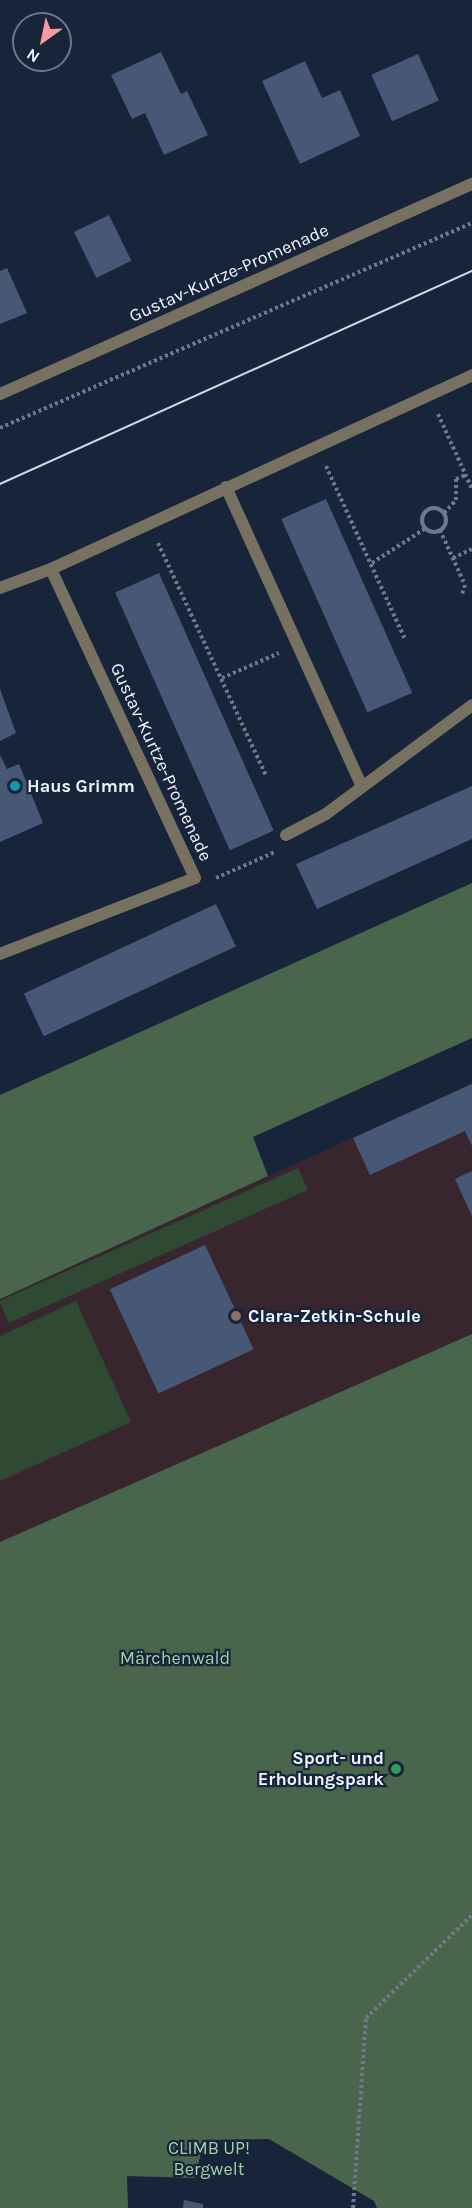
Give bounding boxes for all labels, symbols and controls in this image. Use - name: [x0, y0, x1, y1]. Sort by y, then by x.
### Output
- north arrow: [12, 12, 72, 72]
- text: N: [23, 45, 43, 67]
- street label: Gustav-Kurtze-Promenade: [126, 219, 332, 327]
- street label: Gustav-Kurtze-Promenade: [106, 659, 216, 865]
- place label: Haus Grimm: [27, 775, 135, 797]
- marker: Haus Grimm: [8, 779, 22, 793]
- place label: Clara-Zetkin-Schule: [248, 1305, 421, 1327]
- marker: Clara-Zetkin-Schule: [229, 1309, 243, 1323]
- park label: Märchenwald: [120, 1647, 230, 1669]
- place label: Sport- und Erholungspark: [258, 1748, 384, 1790]
- marker: Sport- und Erholungspark: [389, 1762, 403, 1776]
- park label: CLIMB UP! Bergwelt: [168, 2138, 250, 2180]

